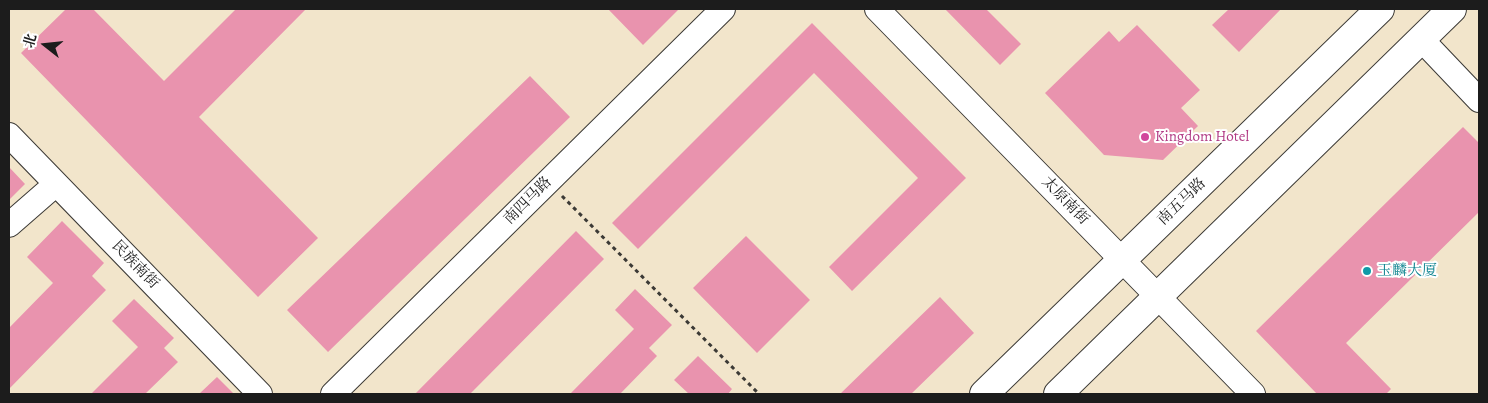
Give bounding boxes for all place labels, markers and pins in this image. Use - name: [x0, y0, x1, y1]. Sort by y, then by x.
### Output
- place label: Kingdom Hotel: [1155, 128, 1249, 146]
- marker: Kingdom Hotel: [1139, 131, 1151, 143]
- place label: 玉麟大厦: [1377, 262, 1437, 280]
- marker: 玉麟大厦: [1361, 265, 1373, 277]

